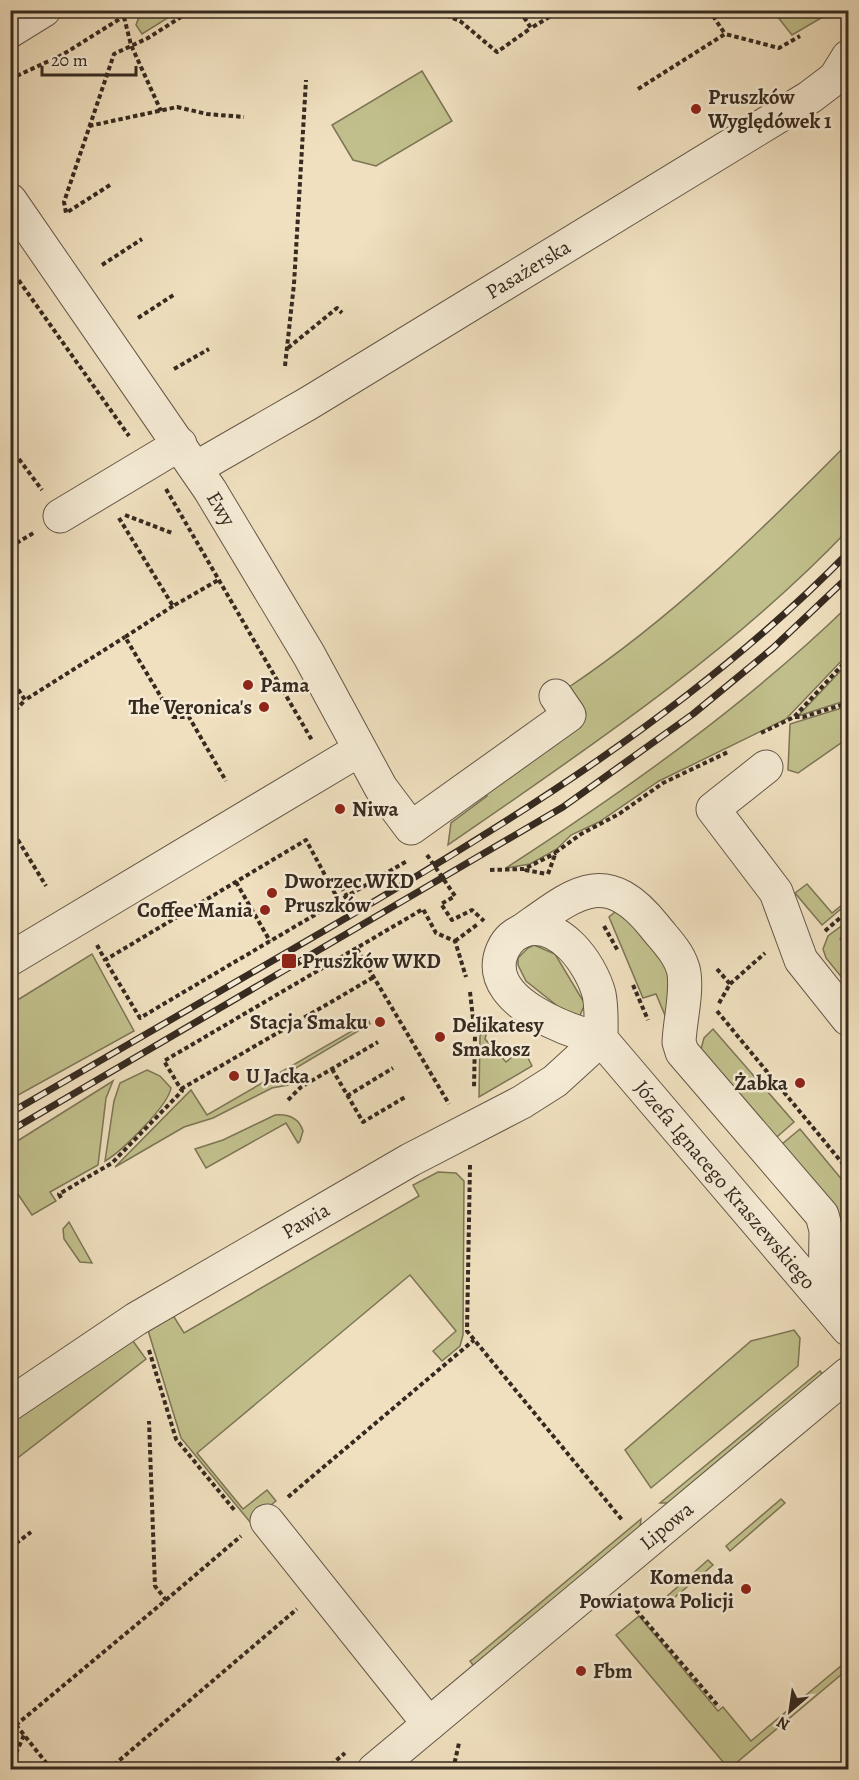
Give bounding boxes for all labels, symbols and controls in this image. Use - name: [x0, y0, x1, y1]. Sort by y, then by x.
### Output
- scale bar: [42, 39, 136, 77]
- text: 20 m: [51, 48, 88, 72]
- place label: Pruszków Wyględówek 1: [707, 83, 832, 135]
- marker: Pruszków Wyględówek 1: [689, 102, 703, 116]
- street label: Pasażerska: [480, 233, 576, 306]
- street label: Ewy: [200, 486, 243, 532]
- place label: Pama: [260, 671, 310, 699]
- marker: Pama: [241, 678, 255, 692]
- place label: The Veronica's: [128, 693, 252, 721]
- marker: The Veronica's: [257, 700, 271, 714]
- place label: Niwa: [352, 795, 400, 823]
- marker: Niwa: [333, 802, 347, 816]
- place label: Dworzec WKD Pruszków: [284, 867, 414, 919]
- marker: Dworzec WKD Pruszków: [265, 886, 279, 900]
- place label: Coffee Mania: [137, 896, 254, 924]
- marker: Coffee Mania: [258, 903, 272, 917]
- place label: Pruszków WKD: [302, 947, 441, 975]
- marker: Pruszków WKD: [280, 952, 298, 970]
- place label: Stacja Smaku: [250, 1008, 369, 1036]
- place label: Delikatesy Smakosz: [452, 1011, 545, 1063]
- marker: Stacja Smaku: [373, 1015, 387, 1029]
- marker: Delikatesy Smakosz: [433, 1030, 447, 1044]
- place label: U Jacka: [246, 1062, 311, 1090]
- marker: U Jacka: [227, 1069, 241, 1083]
- place label: Żabka: [734, 1069, 789, 1097]
- street label: Józefa Ignacego Kraszewskiego: [628, 1074, 822, 1295]
- marker: Żabka: [793, 1076, 807, 1090]
- street label: Pawia: [276, 1196, 335, 1246]
- street label: Lipowa: [634, 1495, 699, 1556]
- place label: Komenda Powiatowa Policji: [579, 1563, 735, 1615]
- marker: Komenda Powiatowa Policji: [739, 1582, 753, 1596]
- place label: Fbm: [593, 1657, 633, 1685]
- marker: Fbm: [574, 1664, 588, 1678]
- north arrow: [760, 1681, 820, 1741]
- text: N: [772, 1711, 794, 1736]

